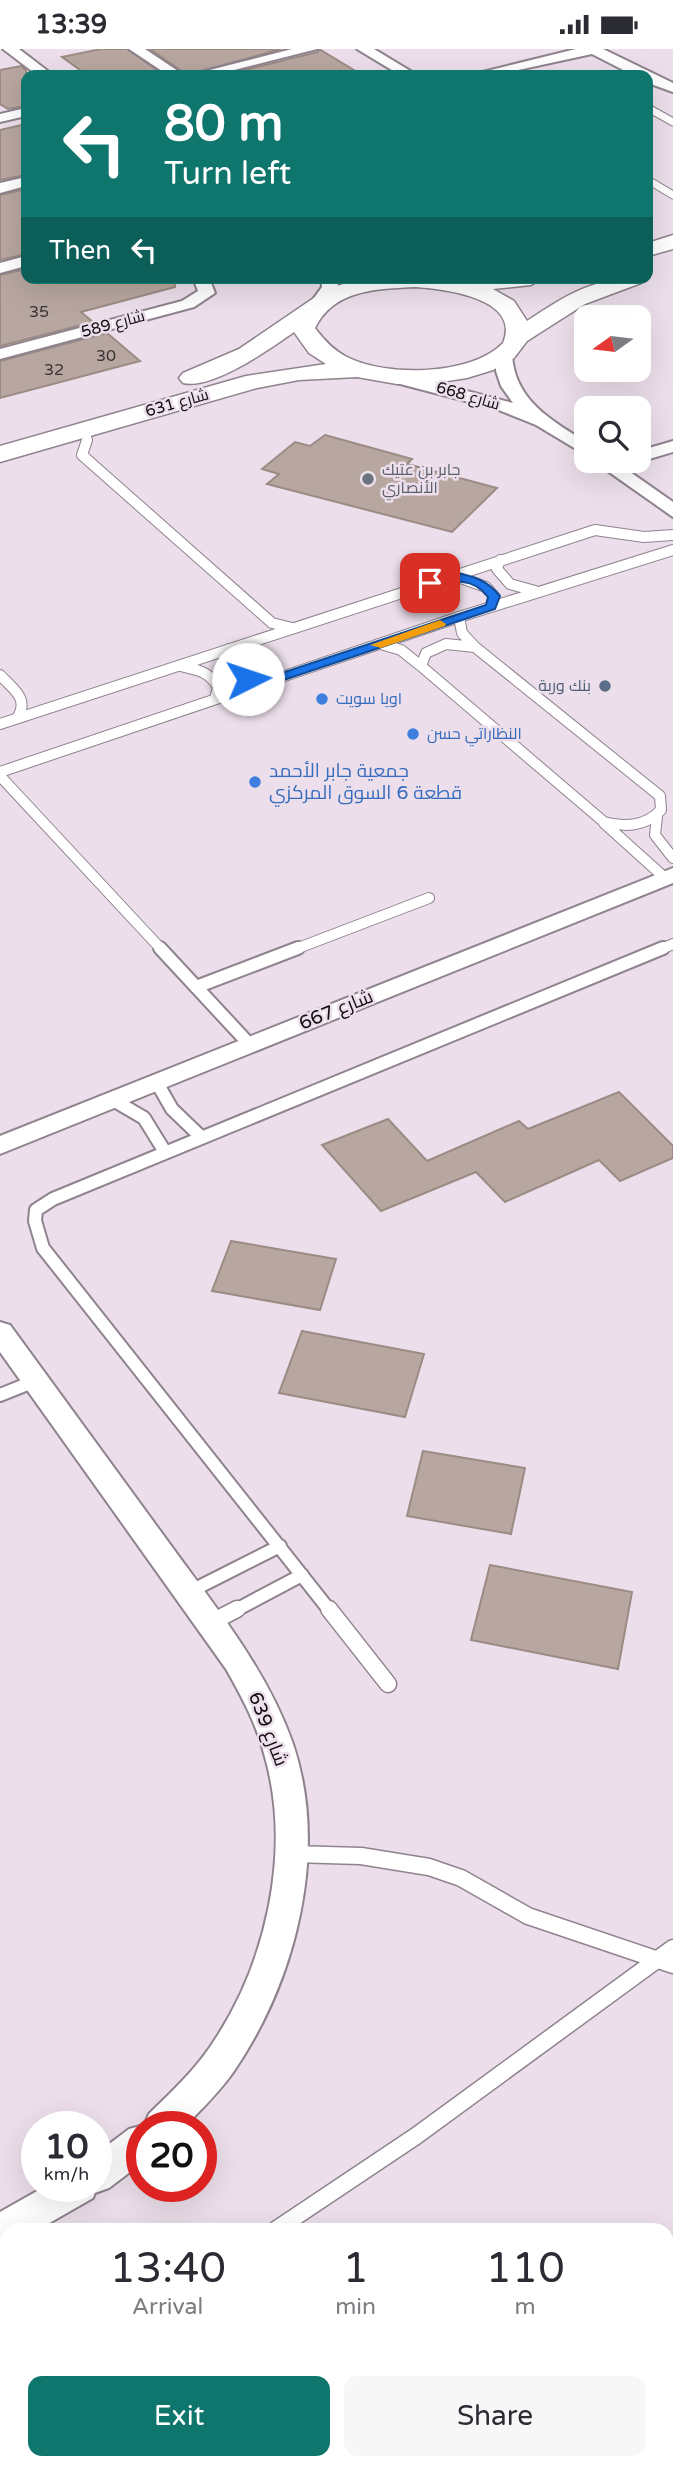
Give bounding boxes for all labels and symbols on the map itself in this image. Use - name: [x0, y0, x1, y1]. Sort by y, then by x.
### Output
- house number: 35: [29, 302, 49, 322]
- north arrow: [574, 305, 651, 381]
- street label: شارع 589: [79, 306, 147, 343]
- house number: 30: [96, 346, 116, 366]
- house number: 32: [44, 360, 64, 380]
- street label: شارع 668: [434, 377, 502, 416]
- street label: شارع 631: [143, 384, 211, 423]
- place label: جابر بن عتيك الأنصاري: [382, 460, 460, 501]
- marker: جابر بن عتيك الأنصاري: [360, 471, 376, 487]
- pin: [400, 553, 460, 613]
- position arrow: [211, 642, 285, 716]
- place label: بنك وربة: [538, 676, 591, 696]
- marker: بنك وربة: [597, 678, 613, 694]
- place label: اويا سويت: [336, 689, 402, 709]
- marker: اويا سويت: [314, 691, 330, 707]
- place label: النظاراتي حسن: [427, 724, 522, 747]
- marker: النظاراتي حسن: [405, 726, 421, 742]
- place label: جمعية جابر الأحمد قطعة 6 السوق المركزي: [269, 760, 462, 807]
- marker: جمعية جابر الأحمد قطعة 6 السوق المركزي: [247, 774, 263, 790]
- street label: شارع 667: [296, 985, 377, 1037]
- street label: شارع 639: [242, 1689, 292, 1770]
- speed limit sign: 20: [126, 2111, 217, 2202]

